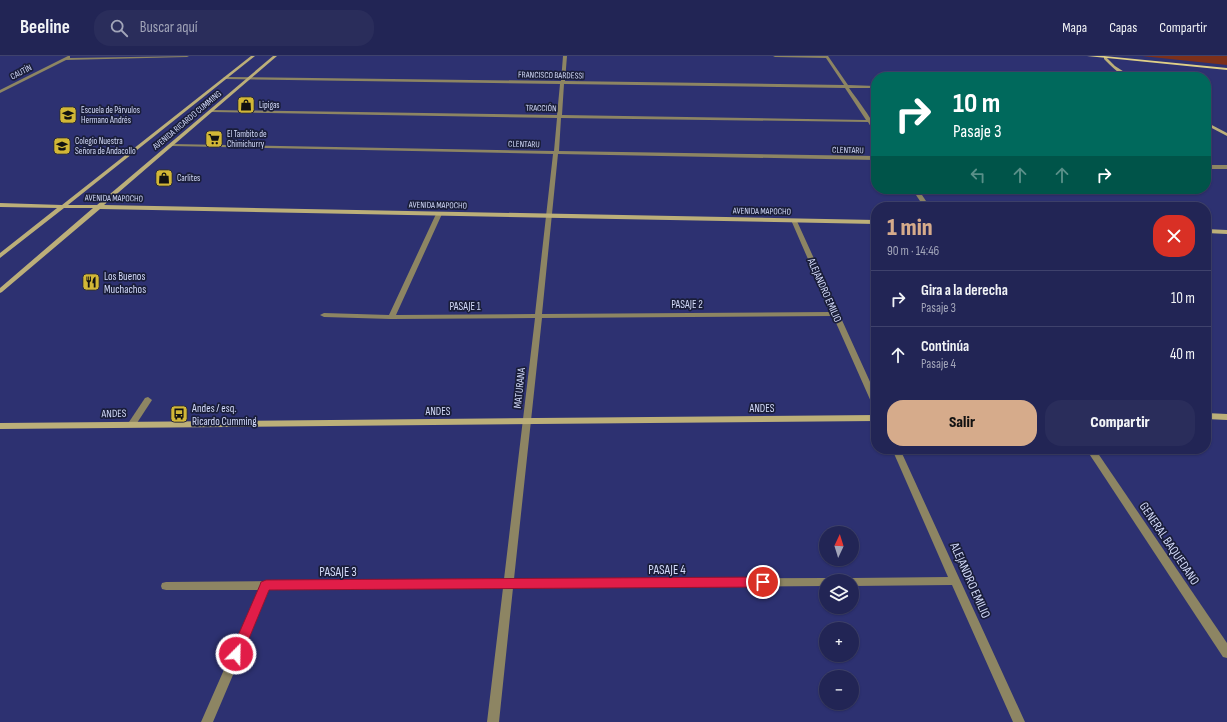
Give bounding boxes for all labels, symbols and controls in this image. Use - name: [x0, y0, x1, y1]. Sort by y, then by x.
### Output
- search box: [94, 10, 374, 46]
- text: Beeline: [20, 16, 70, 39]
- icon: search: [108, 17, 130, 39]
- text: Buscar aquí: [140, 18, 198, 37]
- text: Mapa: [1062, 19, 1087, 36]
- text: Capas: [1109, 19, 1137, 36]
- text: Compartir: [1159, 19, 1207, 36]
- street label: CAUTÍN: [8, 62, 34, 82]
- street label: FRANCISCO BARDESSI: [518, 69, 584, 82]
- text: 10 m: [953, 87, 1000, 120]
- street label: AVENIDA RICARDO CUMMING: [150, 88, 224, 153]
- icon: right: [887, 88, 939, 140]
- shop icon: Lipigas: [236, 95, 256, 115]
- place label: Lipigas: [259, 100, 280, 111]
- street label: TRACCIÓN: [525, 102, 557, 114]
- school or university icon: Escuela de Párvulos Hermano Andrés: [58, 105, 78, 125]
- place label: Escuela de Párvulos Hermano Andrés: [81, 105, 140, 126]
- text: Pasaje 3: [953, 121, 1001, 142]
- supermarket icon: El Tambito de Chimichurry: [204, 129, 224, 149]
- place label: El Tambito de Chimichurry: [227, 129, 267, 150]
- school or university icon: Colegio Nuestra Señora de Andacollo: [52, 136, 72, 156]
- place label: Colegio Nuestra Señora de Andacollo: [75, 136, 136, 157]
- street label: CLENTARU: [508, 139, 540, 150]
- street label: CLENTARU: [832, 145, 864, 156]
- icon: left: [967, 164, 989, 186]
- icon: ahead: [1009, 164, 1031, 186]
- icon: ahead: [1051, 164, 1073, 186]
- icon: right: [1093, 164, 1115, 186]
- shop icon: Carlites: [154, 168, 174, 188]
- place label: Carlites: [177, 173, 200, 184]
- street label: AVENIDA MAPOCHO: [84, 192, 143, 205]
- street label: AVENIDA MAPOCHO: [408, 199, 467, 212]
- street label: AVENIDA MAPOCHO: [732, 205, 791, 218]
- text: 1 min: [887, 213, 933, 242]
- button: close: [1153, 215, 1195, 257]
- text: 90 m · 14:46: [887, 243, 939, 259]
- street label: ALEJANDRO EMILIO: [804, 255, 844, 324]
- place label: Los Buenos Muchachos: [104, 270, 146, 296]
- restaurant icon: Los Buenos Muchachos: [81, 272, 101, 292]
- text: Gira a la derecha: [921, 281, 1008, 300]
- icon: right: [887, 288, 909, 310]
- text: 10 m: [1171, 289, 1195, 308]
- street label: PASAJE 2: [671, 298, 703, 311]
- street label: PASAJE 1: [449, 300, 481, 313]
- text: Pasaje 3: [921, 300, 956, 316]
- text: Continúa: [921, 337, 969, 356]
- icon: ahead: [887, 344, 909, 366]
- text: 40 m: [1170, 345, 1195, 364]
- text: Pasaje 4: [921, 356, 956, 372]
- street label: MATURANA: [511, 367, 528, 409]
- button: Salir: [887, 400, 1037, 446]
- button: Compartir: [1045, 400, 1195, 446]
- place label: Andes / esq. Ricardo Cumming: [191, 402, 257, 428]
- street label: ANDES: [749, 402, 775, 415]
- bus stop icon: Andes / esq. Ricardo Cumming: [169, 404, 189, 424]
- street label: ANDES: [425, 405, 451, 418]
- street label: ANDES: [100, 407, 127, 420]
- street label: GENERAL BAQUEDANO: [1136, 499, 1203, 588]
- north arrow: [819, 526, 859, 566]
- map controls: [819, 526, 859, 710]
- street label: ALEJANDRO EMILIO: [946, 539, 994, 621]
- street label: PASAJE 4: [648, 562, 686, 578]
- street label: PASAJE 3: [319, 564, 357, 580]
- pin: [746, 565, 780, 599]
- icon: arrive: [752, 571, 774, 593]
- button: layers: [819, 574, 859, 614]
- button: +: [819, 622, 859, 662]
- position arrow: [215, 633, 257, 675]
- button: −: [819, 670, 859, 710]

